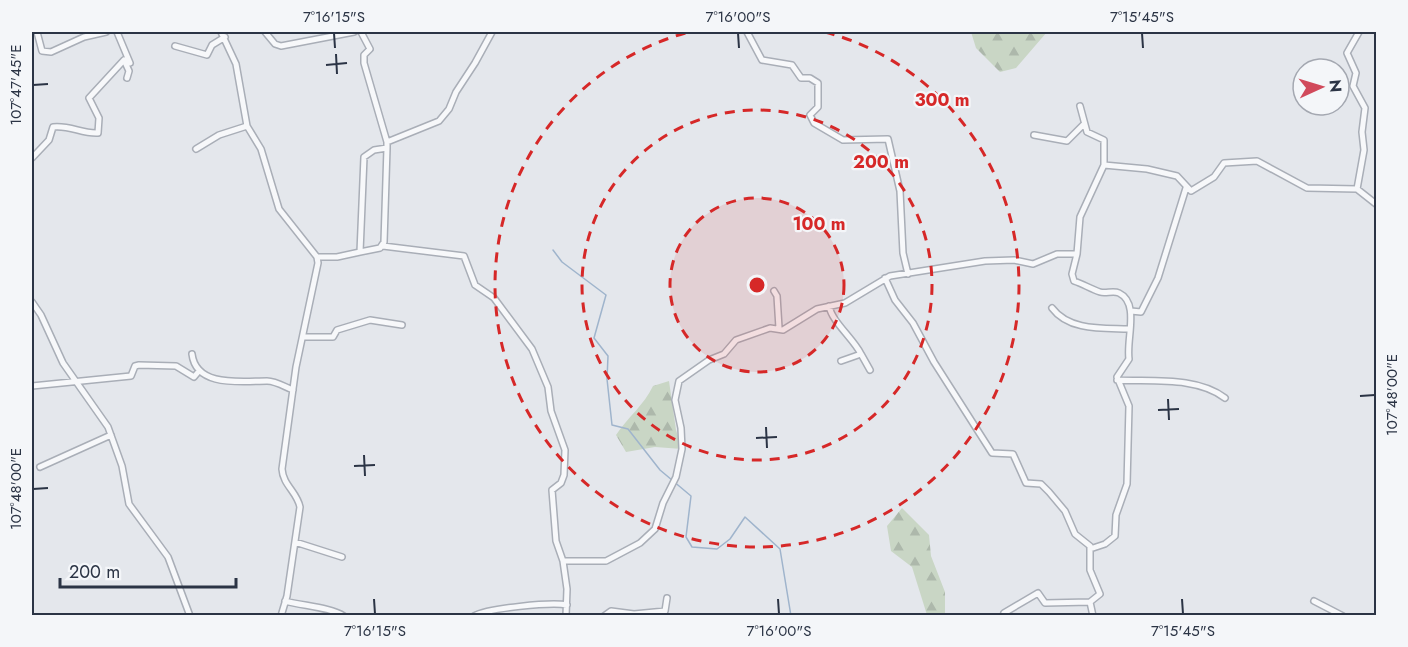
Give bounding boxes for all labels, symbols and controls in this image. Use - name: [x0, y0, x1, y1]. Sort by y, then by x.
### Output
- text: 7°16'15"S: [303, 6, 365, 28]
- text: 7°16'00"S: [706, 6, 770, 28]
- text: 7°15'45"S: [1110, 6, 1174, 28]
- text: 107°47'45"E: [5, 44, 27, 126]
- north arrow: [1291, 57, 1351, 117]
- text: N: [1324, 79, 1347, 93]
- text: 300 m: [914, 87, 970, 113]
- text: 200 m: [853, 149, 909, 175]
- text: 100 m: [792, 211, 846, 237]
- centre of rings: [747, 275, 767, 295]
- text: 107°48'00"E: [1381, 354, 1403, 436]
- text: 107°48'00"E: [5, 448, 27, 530]
- scale bar: [60, 551, 236, 589]
- text: 200 m: [69, 559, 120, 585]
- text: 7°16'15"S: [344, 620, 406, 642]
- text: 7°16'00"S: [747, 620, 811, 642]
- text: 7°15'45"S: [1151, 620, 1215, 642]

